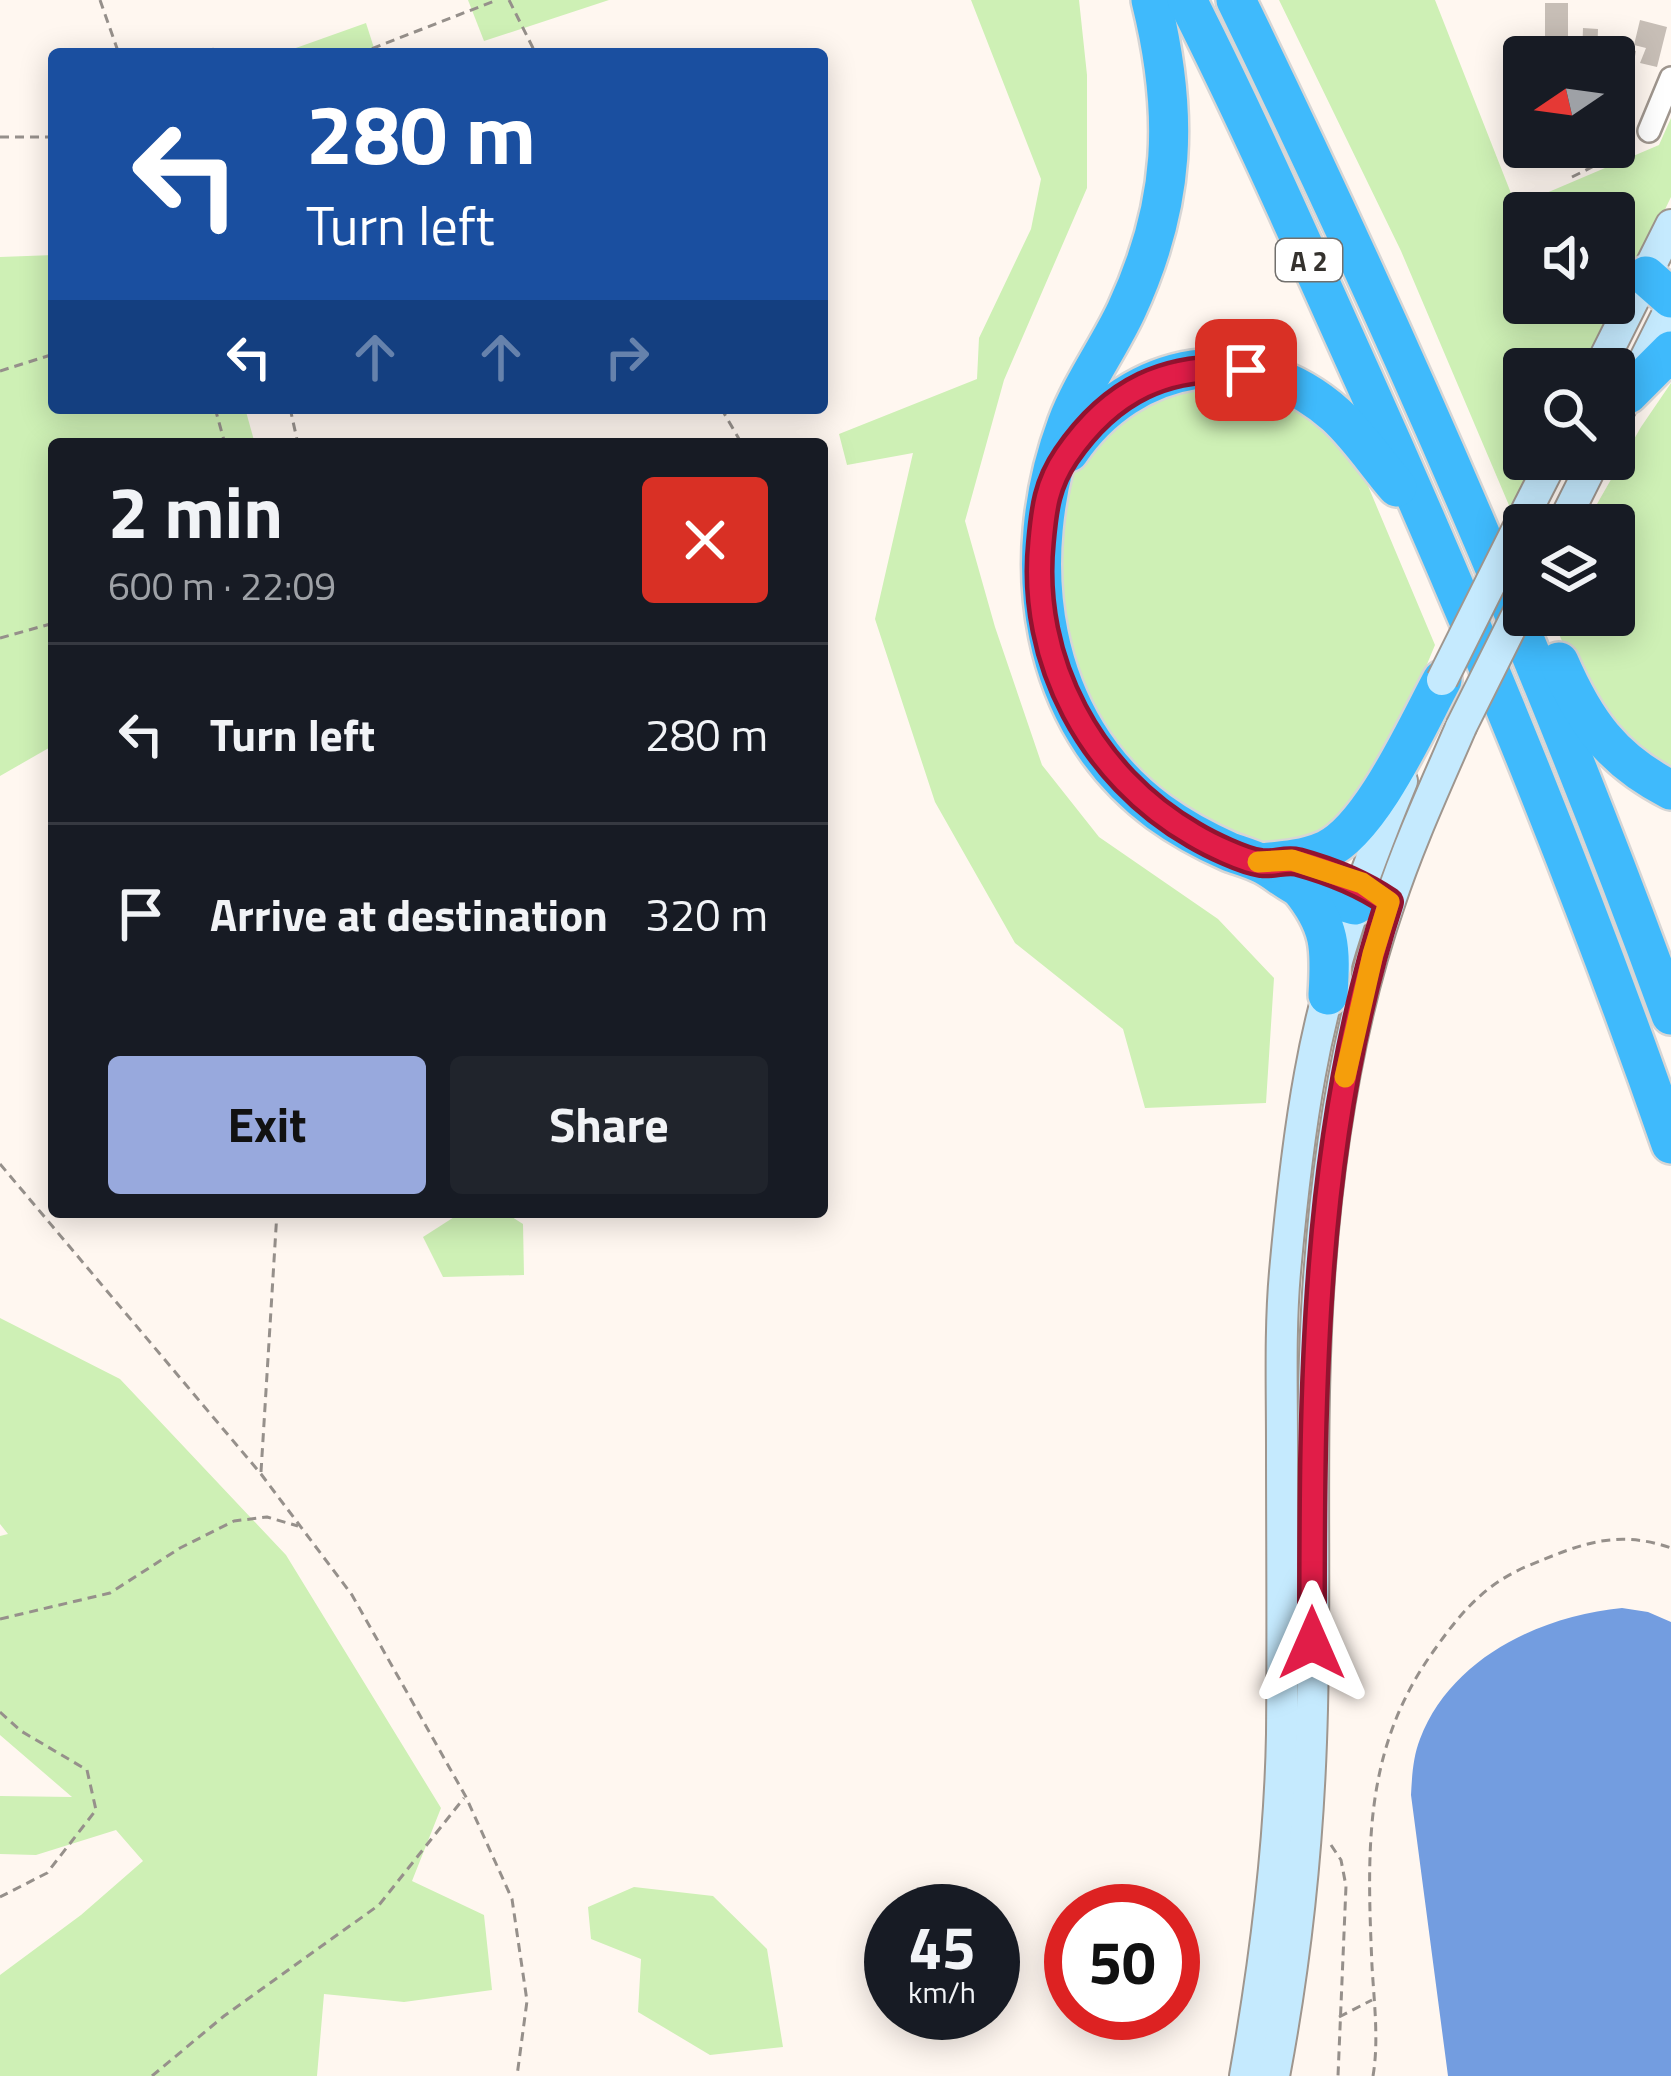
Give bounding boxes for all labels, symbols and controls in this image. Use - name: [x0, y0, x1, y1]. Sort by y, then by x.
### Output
- north arrow: [1503, 36, 1635, 168]
- map controls: [1503, 36, 1635, 636]
- text: 280 m: [306, 69, 536, 197]
- icon: left: [108, 96, 264, 252]
- text: Turn left: [306, 184, 495, 266]
- button: sound: [1503, 192, 1635, 324]
- road number: A 2: [1276, 239, 1342, 281]
- pin: [1195, 319, 1297, 421]
- icon: left: [216, 324, 282, 390]
- icon: ahead: [342, 324, 408, 390]
- icon: ahead: [468, 324, 534, 390]
- icon: right: [594, 324, 660, 390]
- icon: arrive: [1213, 337, 1279, 403]
- button: search: [1503, 348, 1635, 480]
- text: 2 min: [108, 456, 283, 566]
- button: close: [642, 477, 768, 603]
- button: layers: [1503, 504, 1635, 636]
- text: 600 m · 22:09: [108, 556, 336, 615]
- text: Turn left: [210, 700, 375, 768]
- text: 280 m: [645, 700, 768, 768]
- icon: left: [108, 701, 174, 767]
- text: Arrive at destination: [210, 880, 608, 948]
- text: 320 m: [645, 880, 768, 948]
- icon: arrive: [108, 881, 174, 947]
- button: Exit: [108, 1056, 426, 1194]
- button: Share: [450, 1056, 768, 1194]
- position arrow: [1249, 1580, 1375, 1706]
- speed limit sign: 50: [1044, 1884, 1200, 2040]
- text: 45: [908, 1901, 976, 1992]
- text: km/h: [908, 1969, 976, 2015]

